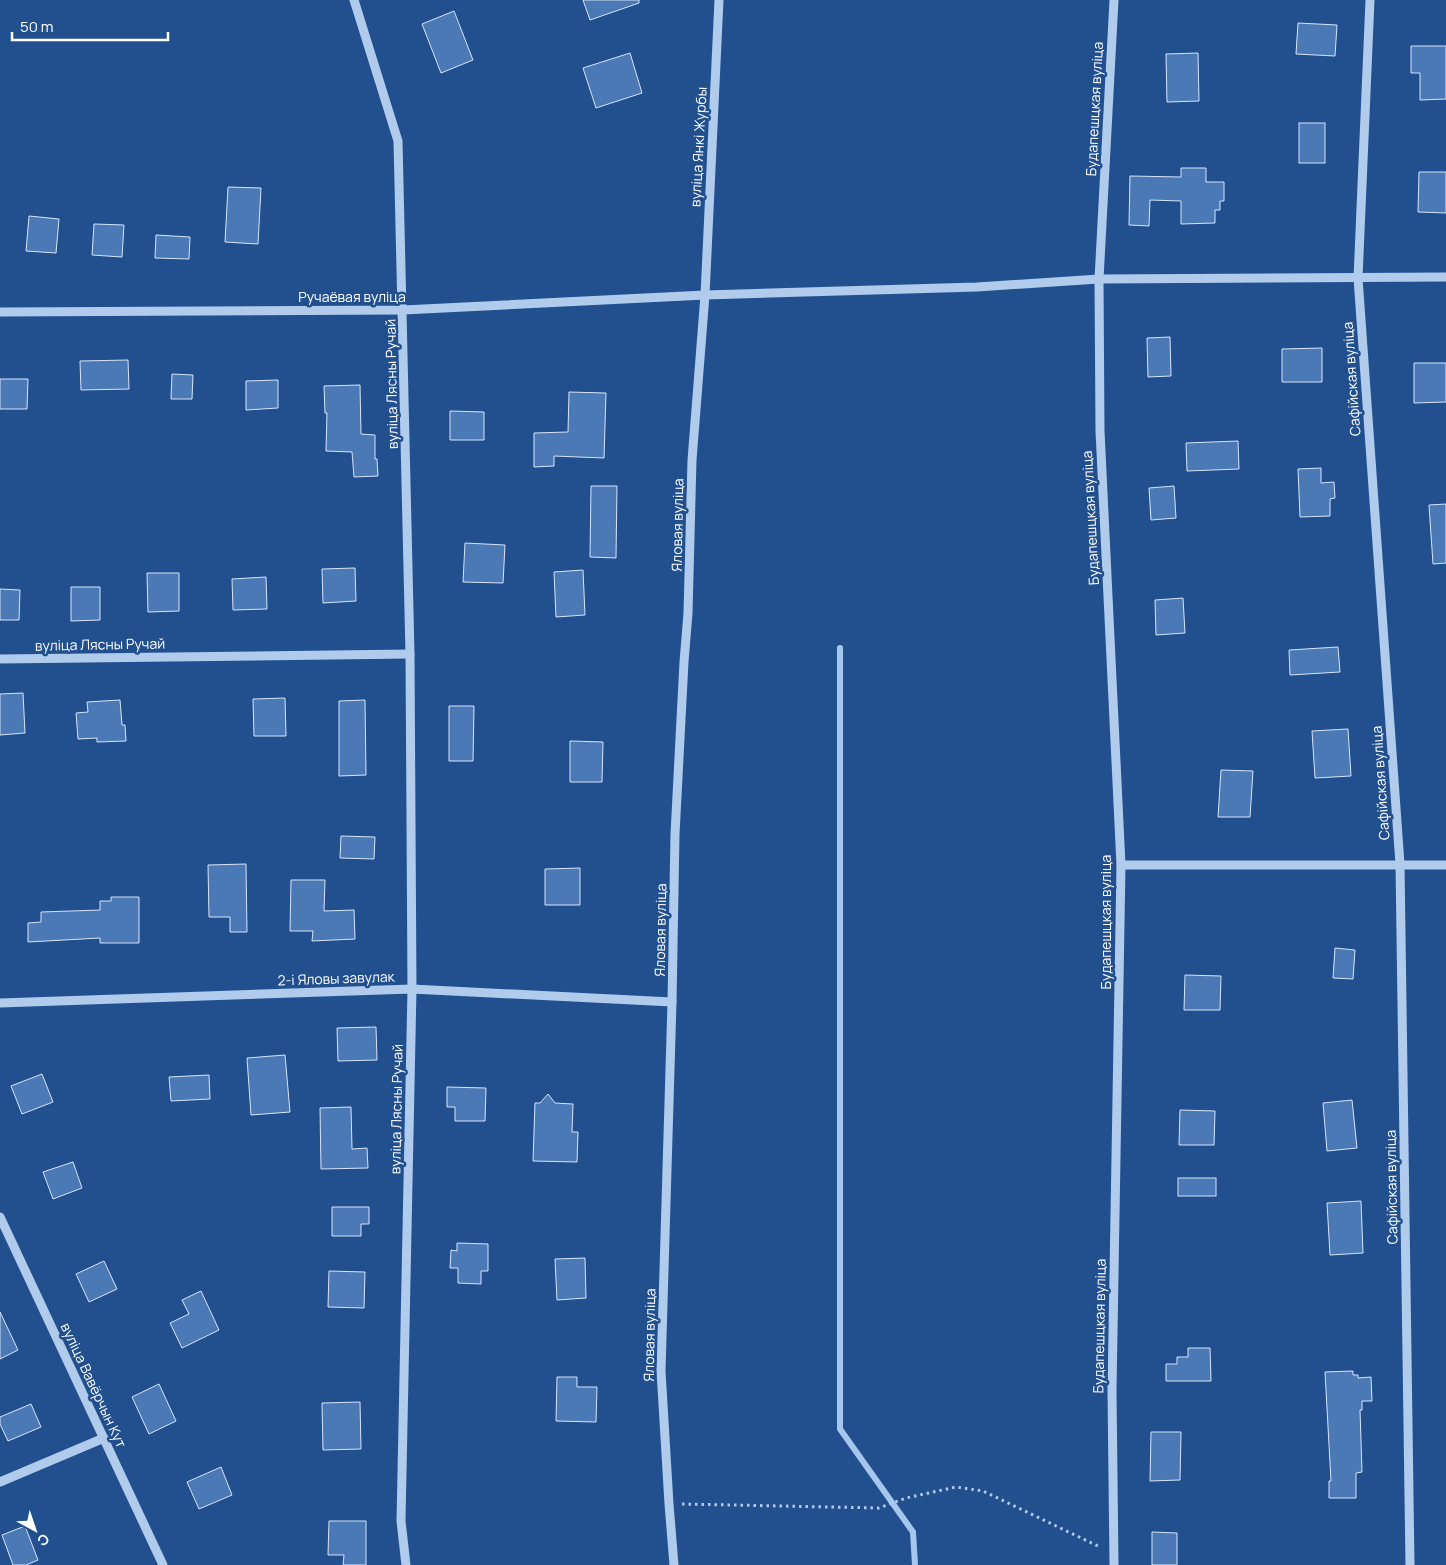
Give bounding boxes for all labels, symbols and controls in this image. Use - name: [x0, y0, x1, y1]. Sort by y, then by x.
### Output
- scale bar: [12, 10, 169, 42]
- text: 50 m: [20, 16, 54, 37]
- street label: Будапешцкая вуліца: [1081, 41, 1107, 177]
- street label: вуліца Янкі Журбы: [685, 86, 711, 208]
- street label: Ручаёвая вуліца: [298, 287, 406, 306]
- street label: вуліца Лясны Ручай: [380, 319, 402, 449]
- street label: Сафійская вуліца: [1338, 321, 1364, 437]
- street label: Будапешцкая вуліца: [1077, 450, 1103, 586]
- street label: Яловая вуліца: [667, 478, 687, 572]
- street label: вуліца Лясны Ручай: [35, 633, 165, 655]
- street label: Сафійская вуліца: [1367, 725, 1393, 841]
- street label: Будапешцкая вуліца: [1096, 855, 1115, 989]
- street label: Яловая вуліца: [650, 883, 670, 977]
- street label: 2-і Яловы завулак: [277, 966, 396, 990]
- street label: вуліца Лясны Ручай: [385, 1044, 407, 1174]
- street label: Сафійская вуліца: [1381, 1130, 1401, 1244]
- street label: Будапешцкая вуліца: [1088, 1258, 1110, 1394]
- street label: Яловая вуліца: [639, 1288, 659, 1382]
- street label: вуліца Вавёрчын Кут: [57, 1319, 131, 1451]
- north arrow: [10, 1505, 60, 1555]
- text: С: [34, 1530, 54, 1551]

